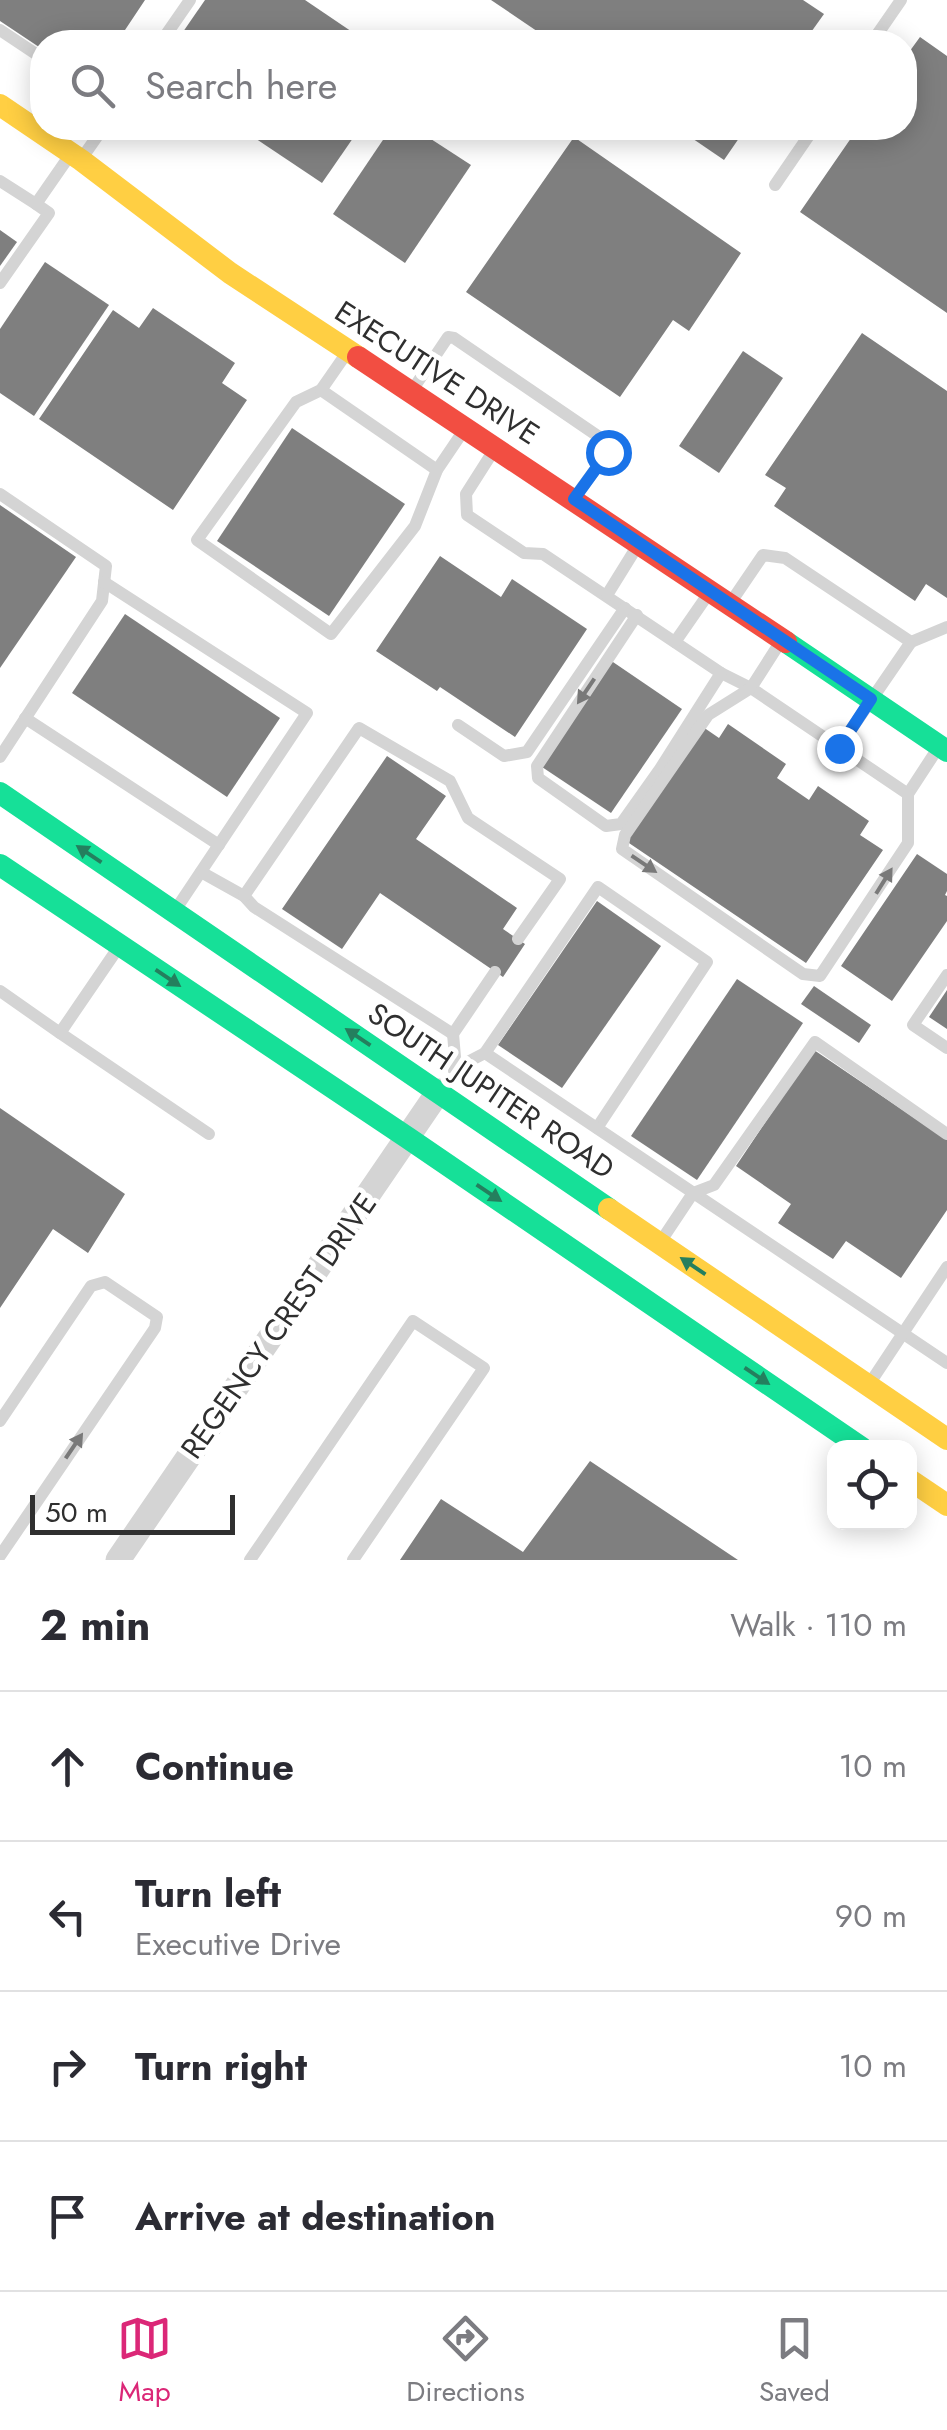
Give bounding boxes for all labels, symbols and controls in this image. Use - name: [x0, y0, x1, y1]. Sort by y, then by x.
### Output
- search box: [30, 30, 917, 140]
- icon: search: [65, 58, 120, 113]
- text: Search here: [145, 58, 337, 113]
- street label: EXECUTIVE DRIVE: [326, 290, 548, 455]
- route start: [586, 430, 632, 476]
- one-way arrow: [578, 677, 596, 704]
- route end: [817, 726, 863, 772]
- one-way arrow: [76, 845, 103, 864]
- one-way arrow: [631, 854, 658, 873]
- one-way arrow: [875, 867, 893, 895]
- one-way arrow: [155, 968, 182, 986]
- street label: SOUTH JUPITER ROAD: [359, 992, 623, 1189]
- one-way arrow: [345, 1028, 372, 1047]
- one-way arrow: [475, 1183, 502, 1202]
- street label: REGENCY CREST DRIVE: [170, 1184, 387, 1467]
- one-way arrow: [680, 1257, 706, 1276]
- one-way arrow: [744, 1366, 771, 1385]
- one-way arrow: [65, 1432, 83, 1459]
- map controls: [827, 1440, 917, 1530]
- button: locate: [827, 1440, 917, 1530]
- scale bar: [30, 1490, 235, 1534]
- text: 50 m: [45, 1492, 108, 1533]
- text: 2 min: [40, 1595, 150, 1656]
- text: Walk · 110 m: [730, 1602, 907, 1648]
- icon: ahead: [40, 1739, 95, 1794]
- text: Continue: [135, 1739, 294, 1794]
- text: 10 m: [839, 1743, 907, 1789]
- text: Turn left: [135, 1866, 281, 1921]
- icon: left: [40, 1889, 95, 1944]
- text: 90 m: [835, 1893, 907, 1939]
- text: Executive Drive: [135, 1921, 341, 1967]
- icon: right: [40, 2039, 95, 2094]
- text: Turn right: [135, 2039, 307, 2094]
- text: 10 m: [839, 2043, 907, 2089]
- icon: arrive: [40, 2189, 95, 2244]
- text: Arrive at destination: [135, 2189, 496, 2244]
- tab: Map: [117, 2311, 172, 2412]
- tab: Directions: [406, 2311, 525, 2412]
- tab: Saved: [759, 2311, 830, 2412]

